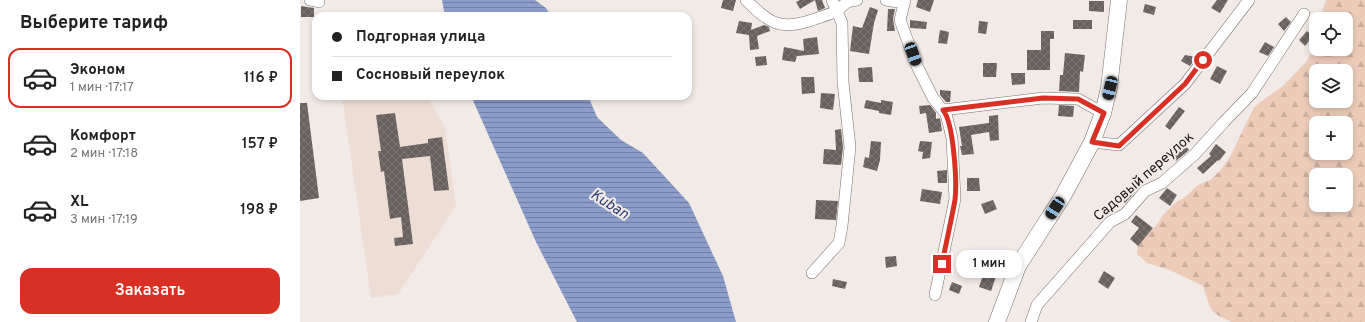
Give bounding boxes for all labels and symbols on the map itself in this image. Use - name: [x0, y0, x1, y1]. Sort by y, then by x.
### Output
- car: [903, 41, 923, 67]
- route start: [1194, 51, 1212, 69]
- car: [1101, 75, 1119, 101]
- street label: Садовый переулок: [1090, 129, 1198, 225]
- water label: Kuban: [587, 186, 632, 225]
- car: [1043, 195, 1067, 221]
- callout: 1 мин: [956, 250, 1022, 278]
- route end: [933, 255, 951, 273]

